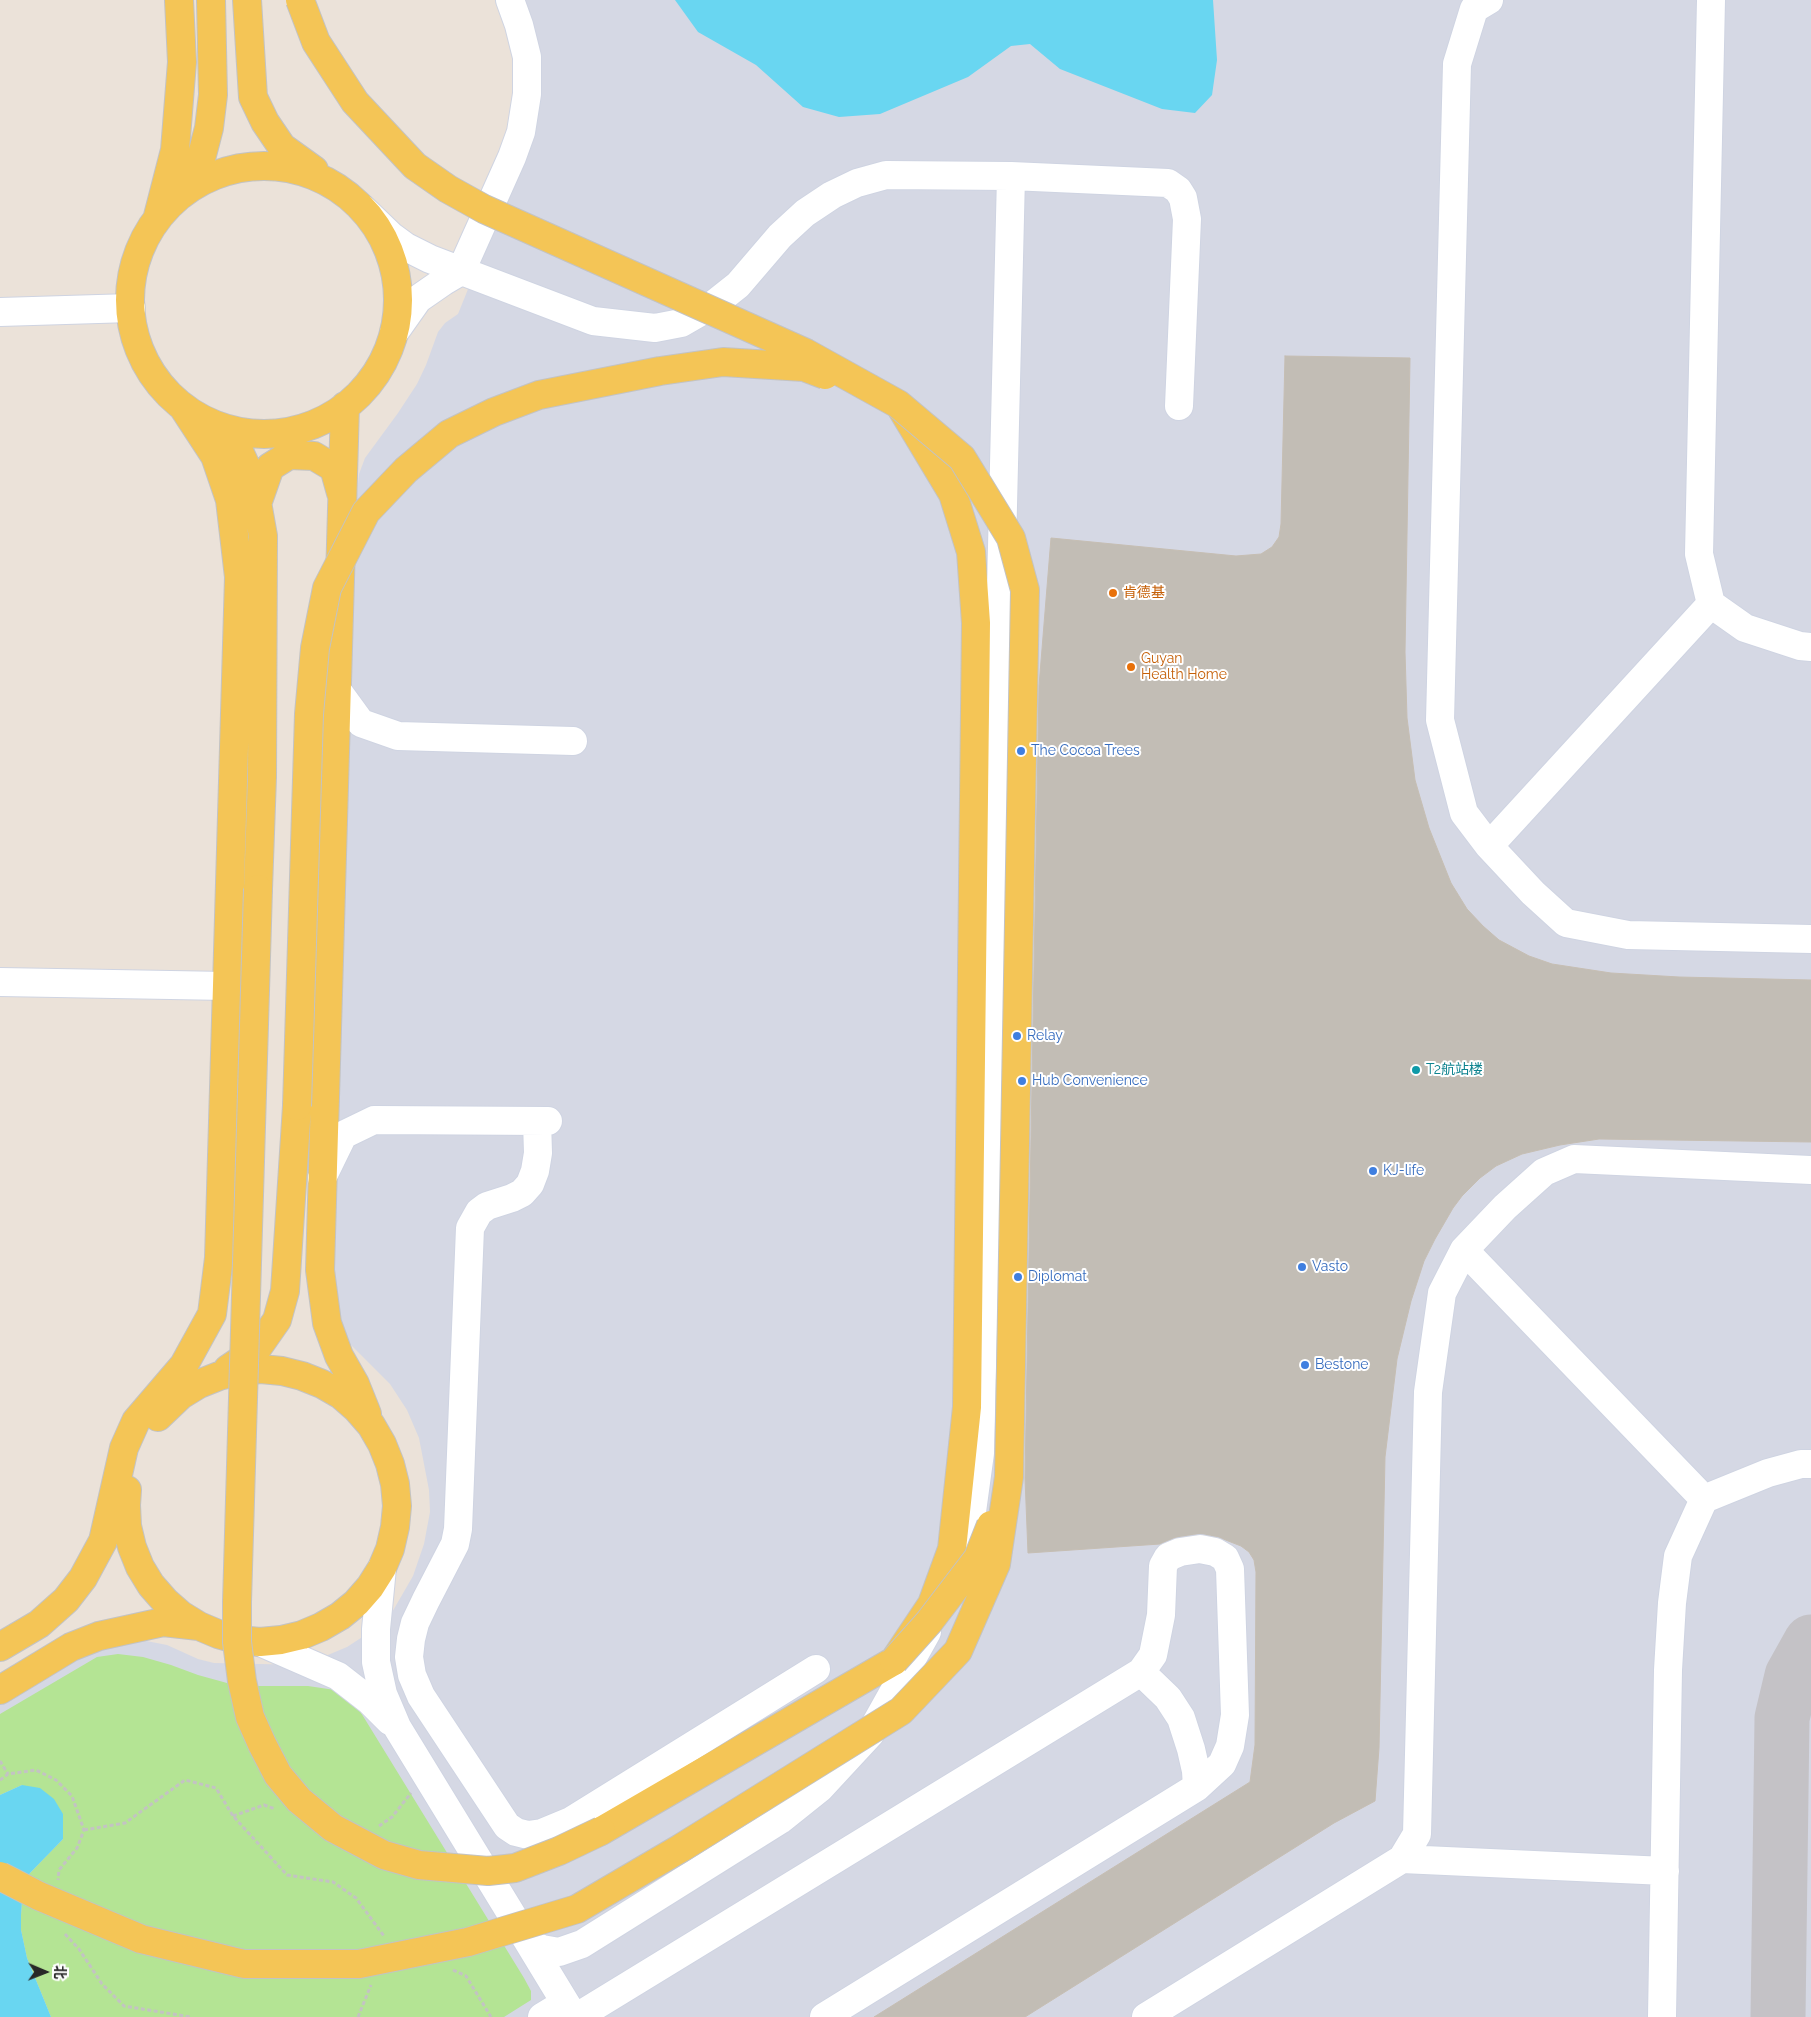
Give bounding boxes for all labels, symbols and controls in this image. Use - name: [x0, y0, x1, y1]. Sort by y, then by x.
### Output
- place label: 肯德基: [1123, 585, 1165, 601]
- marker: 肯德基: [1107, 587, 1119, 599]
- place label: Guyan Health Home: [1141, 651, 1227, 684]
- marker: Guyan Health Home: [1125, 661, 1137, 673]
- place label: The Cocoa Trees: [1031, 743, 1140, 759]
- marker: The Cocoa Trees: [1015, 745, 1027, 757]
- place label: Relay: [1027, 1028, 1063, 1044]
- marker: Relay: [1011, 1030, 1023, 1042]
- place label: T2航站楼: [1426, 1062, 1483, 1078]
- marker: T2航站楼: [1410, 1064, 1422, 1076]
- place label: Hub Convenience: [1032, 1073, 1148, 1089]
- marker: Hub Convenience: [1016, 1075, 1028, 1087]
- place label: KJ-life: [1383, 1163, 1424, 1179]
- marker: KJ-life: [1367, 1165, 1379, 1177]
- place label: Vasto: [1312, 1259, 1348, 1275]
- marker: Vasto: [1296, 1261, 1308, 1273]
- place label: Diplomat: [1028, 1269, 1087, 1285]
- marker: Diplomat: [1012, 1271, 1024, 1283]
- place label: Bestone: [1315, 1357, 1369, 1373]
- marker: Bestone: [1299, 1359, 1311, 1371]
- north arrow: [20, 1947, 70, 1997]
- text: 北: [52, 1965, 68, 1979]

